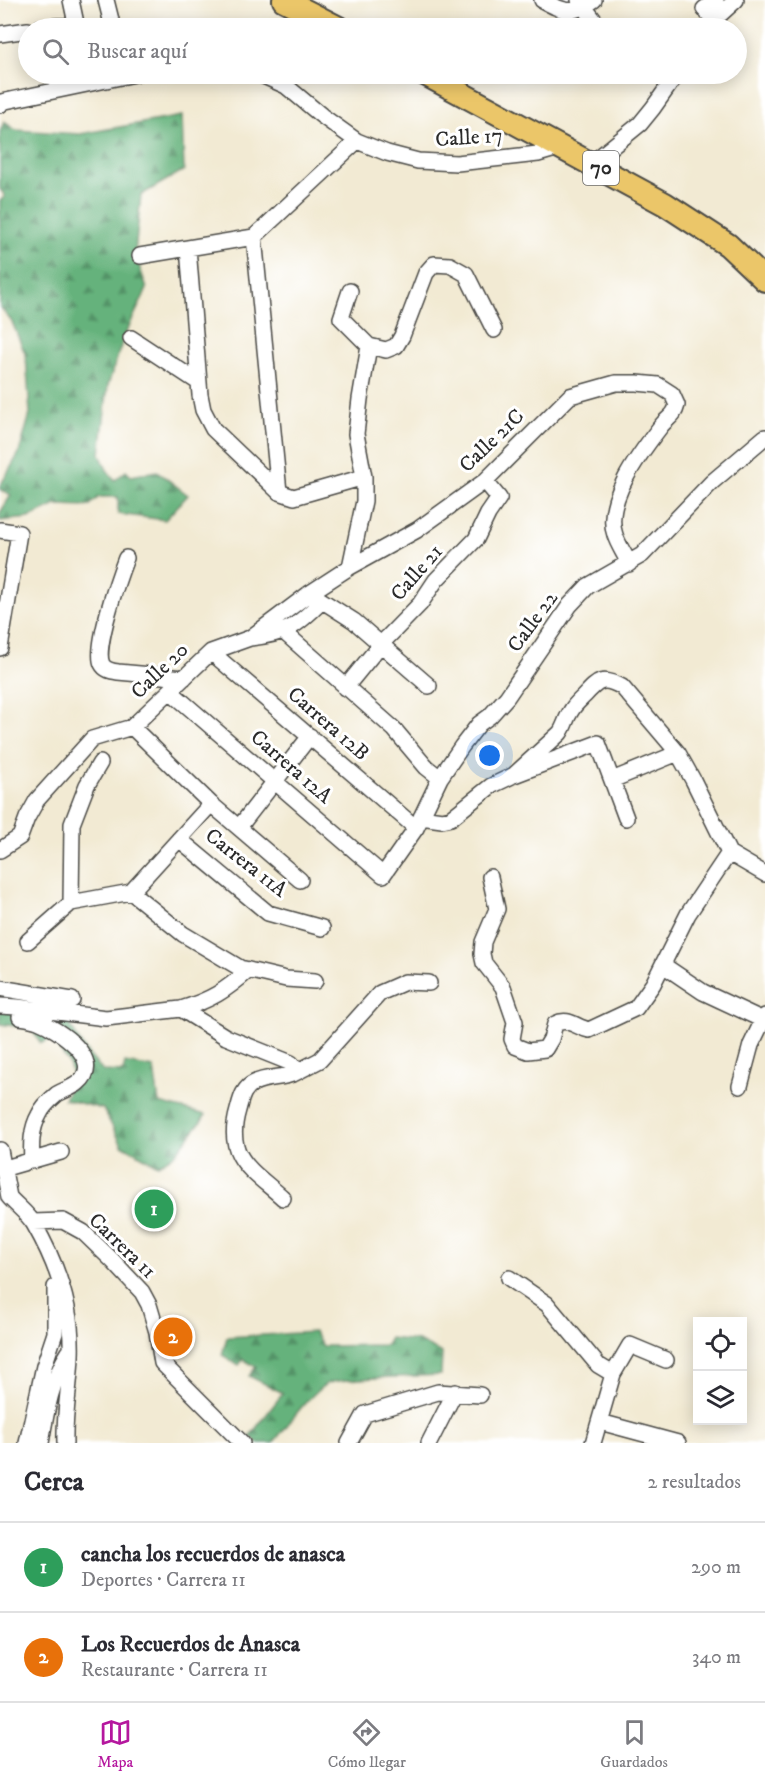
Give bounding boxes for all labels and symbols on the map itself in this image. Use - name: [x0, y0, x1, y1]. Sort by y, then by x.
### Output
- street label: Calle 17: [434, 123, 504, 153]
- road number: 70: [583, 151, 619, 185]
- street label: Calle 21C: [454, 404, 530, 478]
- street label: Calle 21: [385, 539, 449, 607]
- street label: Calle 22: [502, 586, 564, 658]
- street label: Calle 20: [126, 637, 194, 705]
- street label: Carrera 12B: [282, 681, 374, 767]
- street label: Carrera 12A: [245, 724, 338, 810]
- your location: [475, 741, 504, 770]
- street label: Carrera 11A: [200, 823, 293, 904]
- pin: 1: [134, 1186, 174, 1232]
- street label: Carrera 11: [83, 1208, 161, 1284]
- pin: 2: [154, 1314, 192, 1360]

